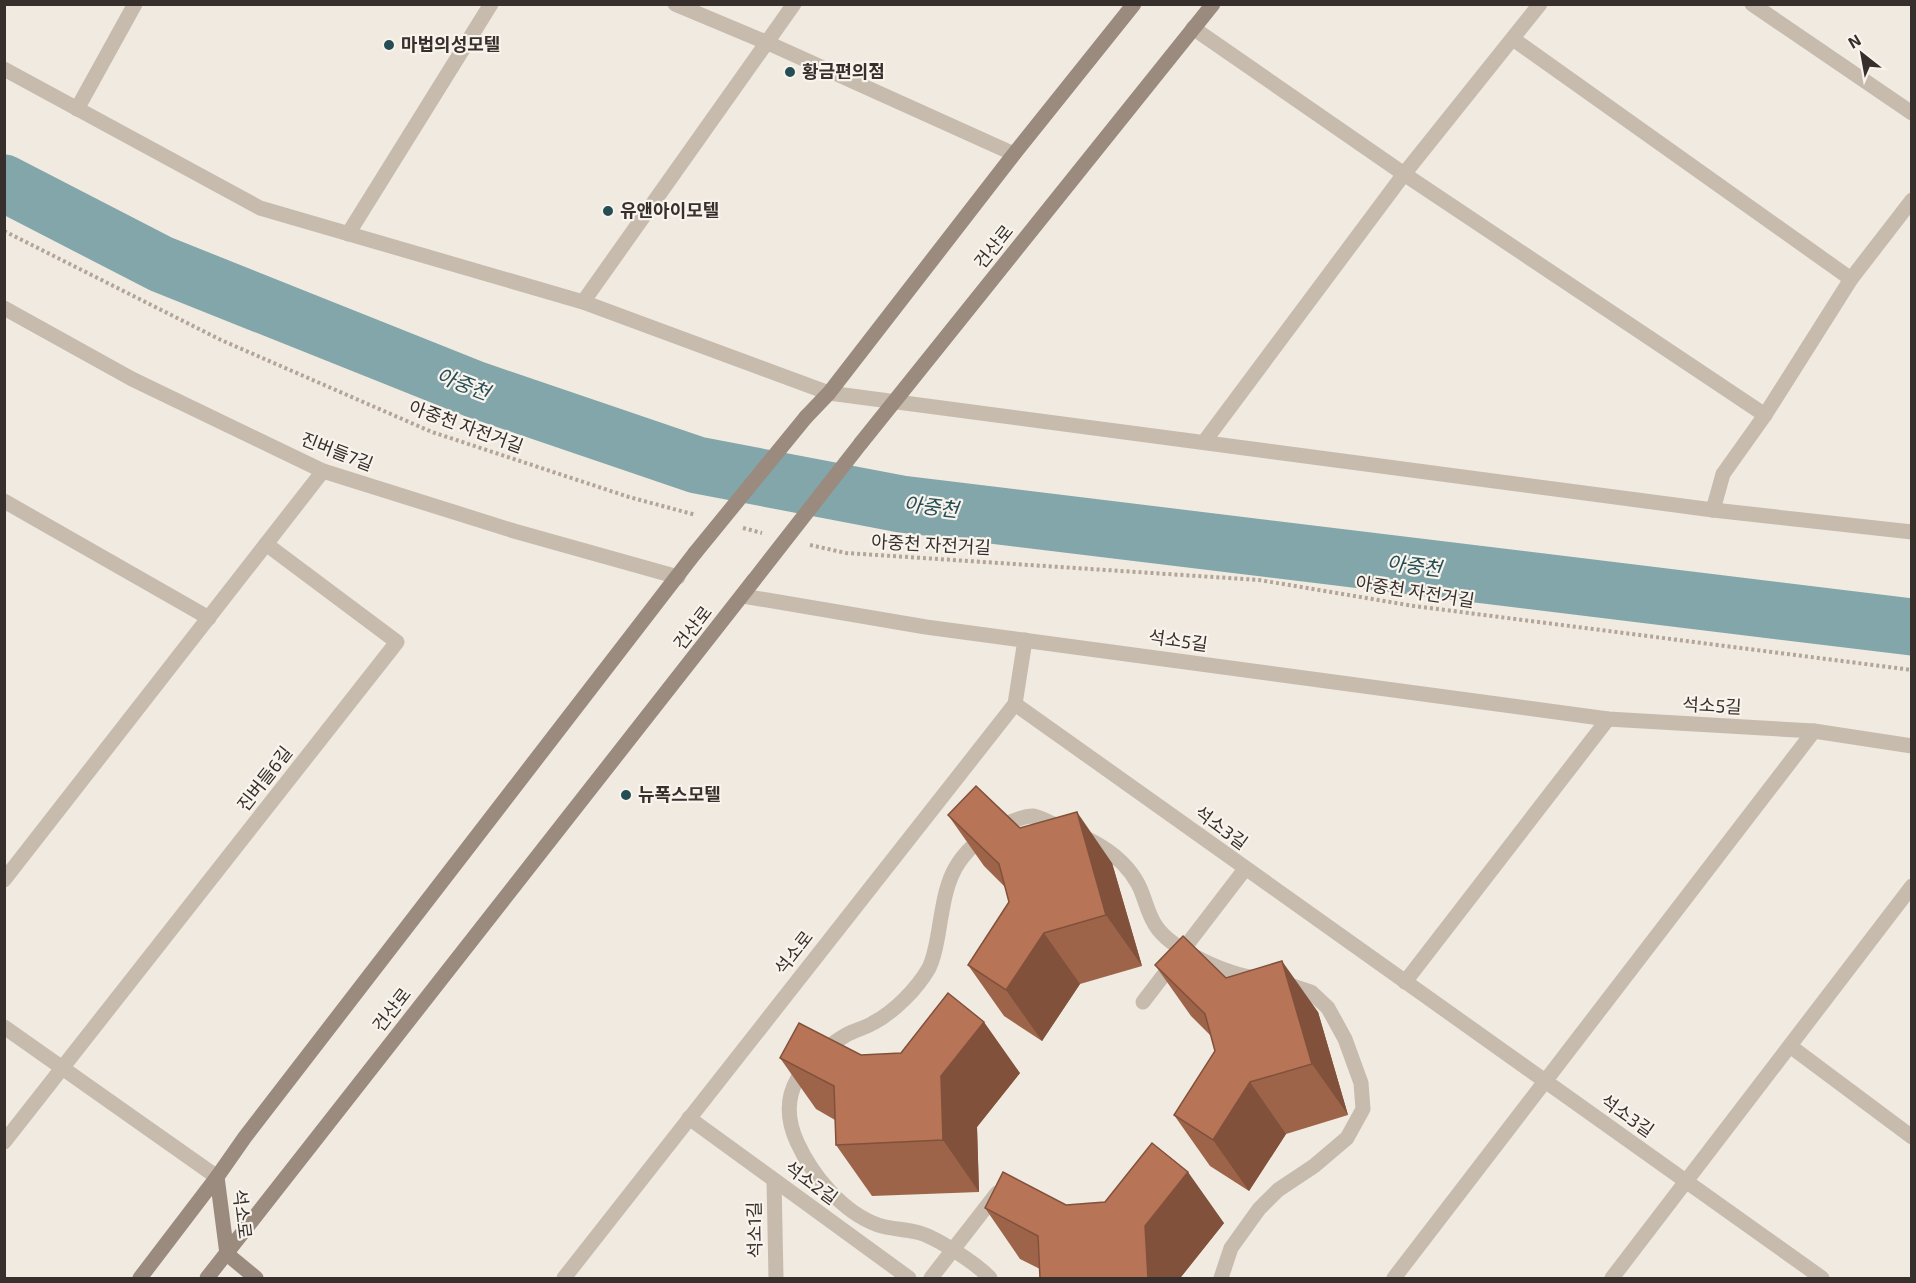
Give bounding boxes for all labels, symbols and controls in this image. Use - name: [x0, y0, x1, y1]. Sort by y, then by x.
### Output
- north arrow: [1832, 24, 1892, 84]
- text: N: [1844, 30, 1864, 52]
- place label: 마법의성모텔: [401, 33, 500, 55]
- marker: 마법의성모텔: [382, 38, 396, 52]
- place label: 황금편의점: [802, 60, 885, 82]
- marker: 황금편의점: [783, 65, 797, 79]
- place label: 유앤아이모텔: [620, 199, 719, 221]
- marker: 유앤아이모텔: [601, 204, 615, 218]
- street label: 건산로: [969, 220, 1017, 273]
- water label: 아중천: [433, 362, 496, 405]
- street label: 아중천 자전거길: [406, 395, 526, 457]
- street label: 진버들7길: [298, 427, 377, 475]
- water label: 아중천: [902, 491, 963, 522]
- street label: 아중천 자전거길: [871, 530, 992, 558]
- water label: 아중천: [1385, 550, 1446, 581]
- street label: 아중천 자전거길: [1354, 571, 1476, 611]
- street label: 건산로: [668, 601, 716, 654]
- street label: 석소5길: [1147, 625, 1209, 655]
- street label: 석소5길: [1682, 692, 1742, 718]
- street label: 진버들6길: [232, 741, 296, 815]
- place label: 뉴폭스모텔: [638, 783, 721, 805]
- marker: 뉴폭스모텔: [619, 788, 633, 802]
- street label: 석소3길: [1191, 801, 1252, 854]
- street label: 석소로: [769, 926, 817, 979]
- street label: 건산로: [367, 983, 415, 1036]
- street label: 석소3길: [1597, 1089, 1658, 1141]
- street label: 석소2길: [781, 1156, 842, 1209]
- street label: 석소로: [229, 1188, 257, 1240]
- street label: 석소1길: [743, 1201, 765, 1259]

